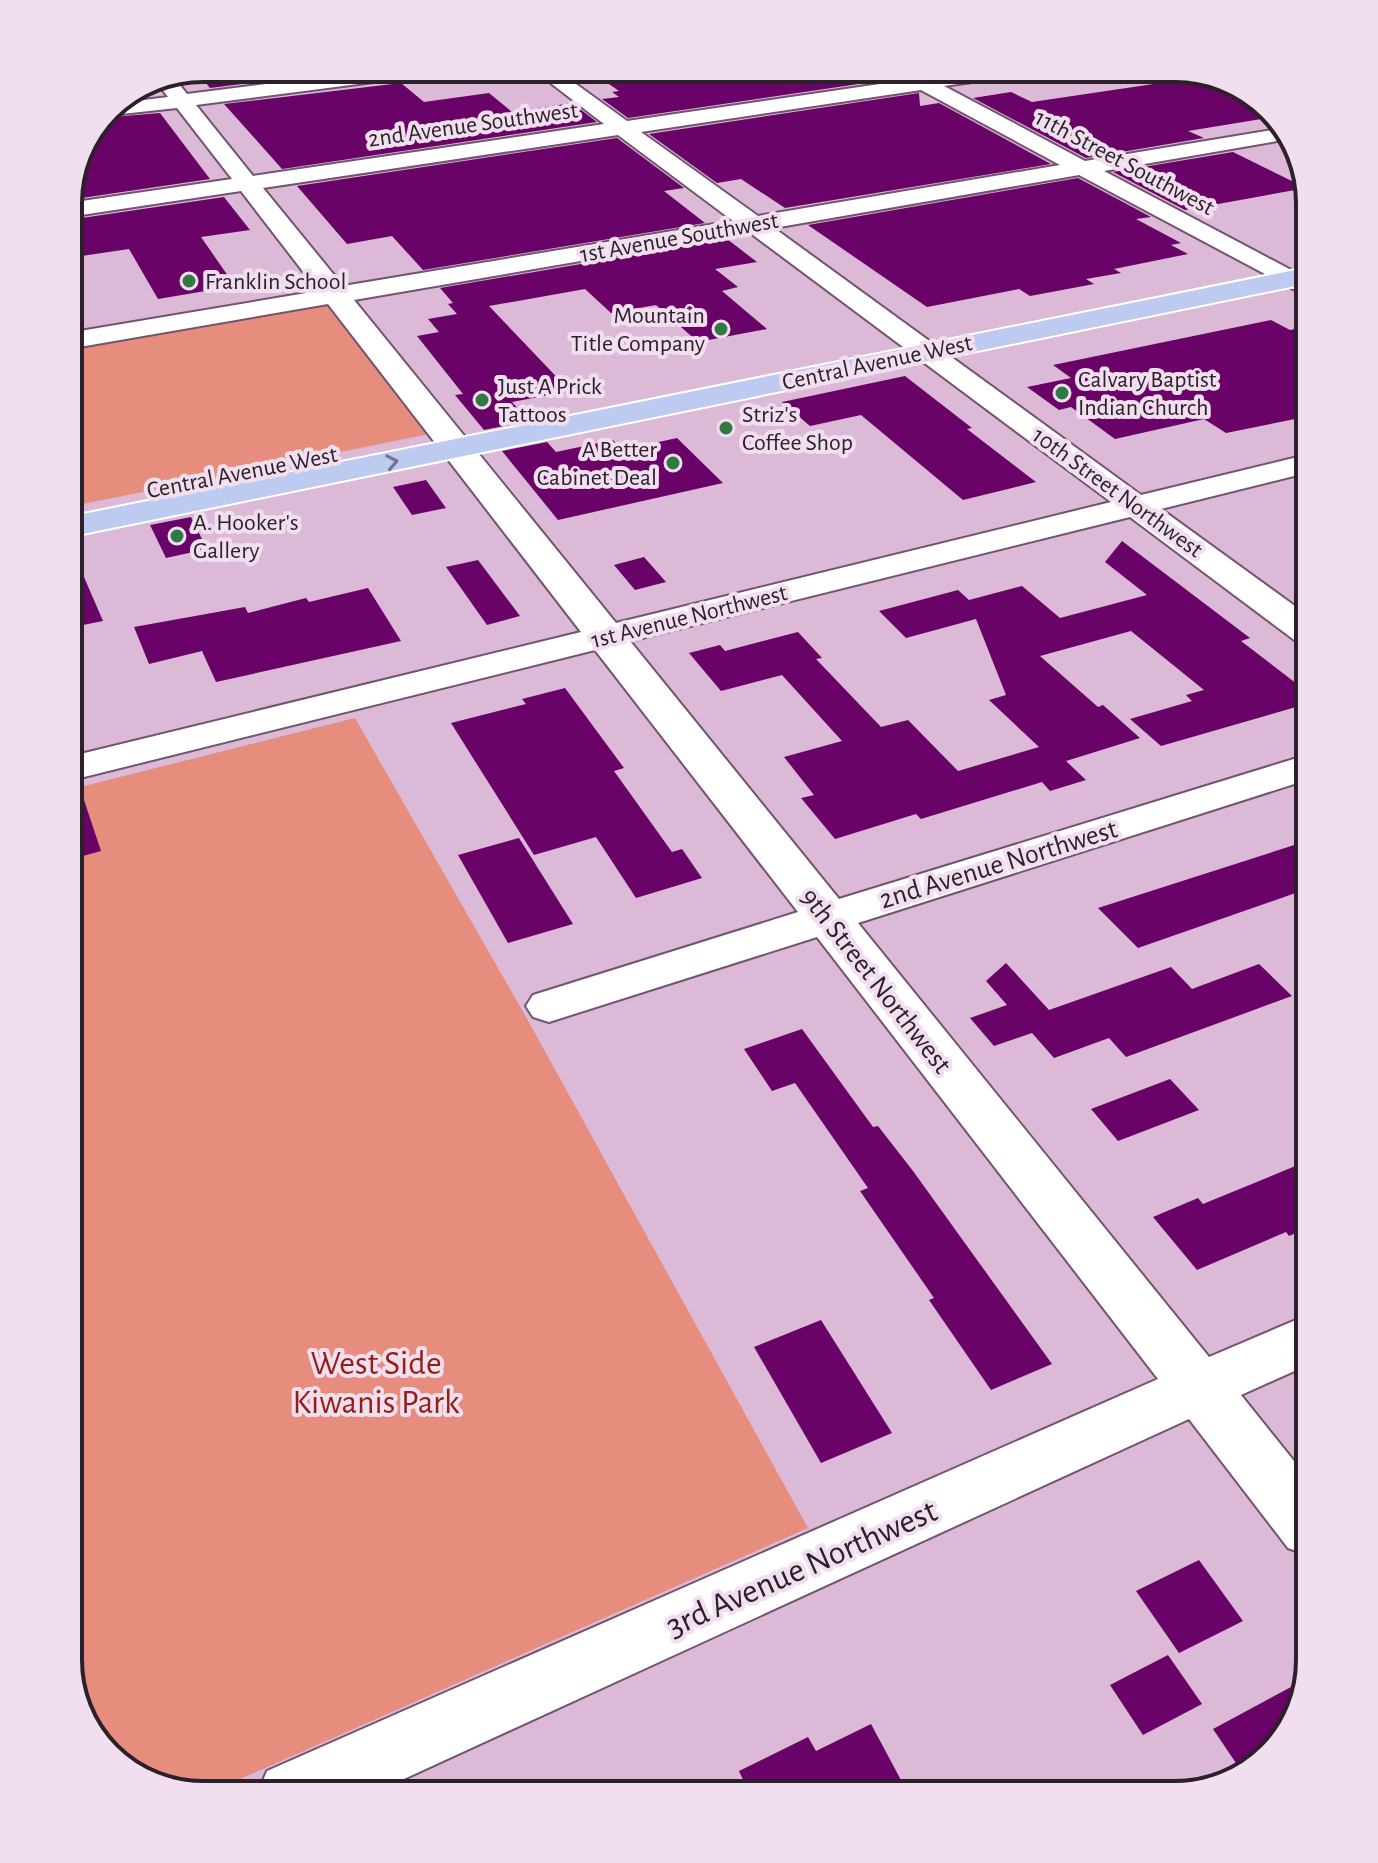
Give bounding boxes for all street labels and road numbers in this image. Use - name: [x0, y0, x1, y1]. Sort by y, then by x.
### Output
- street label: 2nd Avenue Southwest: [367, 98, 580, 152]
- street label: 11th Street Southwest: [1031, 106, 1218, 220]
- street label: 1st Avenue Southwest: [578, 209, 780, 267]
- street label: Central Avenue West: [780, 331, 975, 395]
- street label: 10th Street Northwest: [1028, 423, 1207, 563]
- street label: Central Avenue West: [145, 443, 340, 503]
- street label: 1st Avenue Northwest: [589, 581, 790, 653]
- street label: 2nd Avenue Northwest: [876, 815, 1121, 914]
- street label: 9th Street Northwest: [795, 883, 956, 1079]
- street label: 3rd Avenue Northwest: [661, 1494, 942, 1644]

